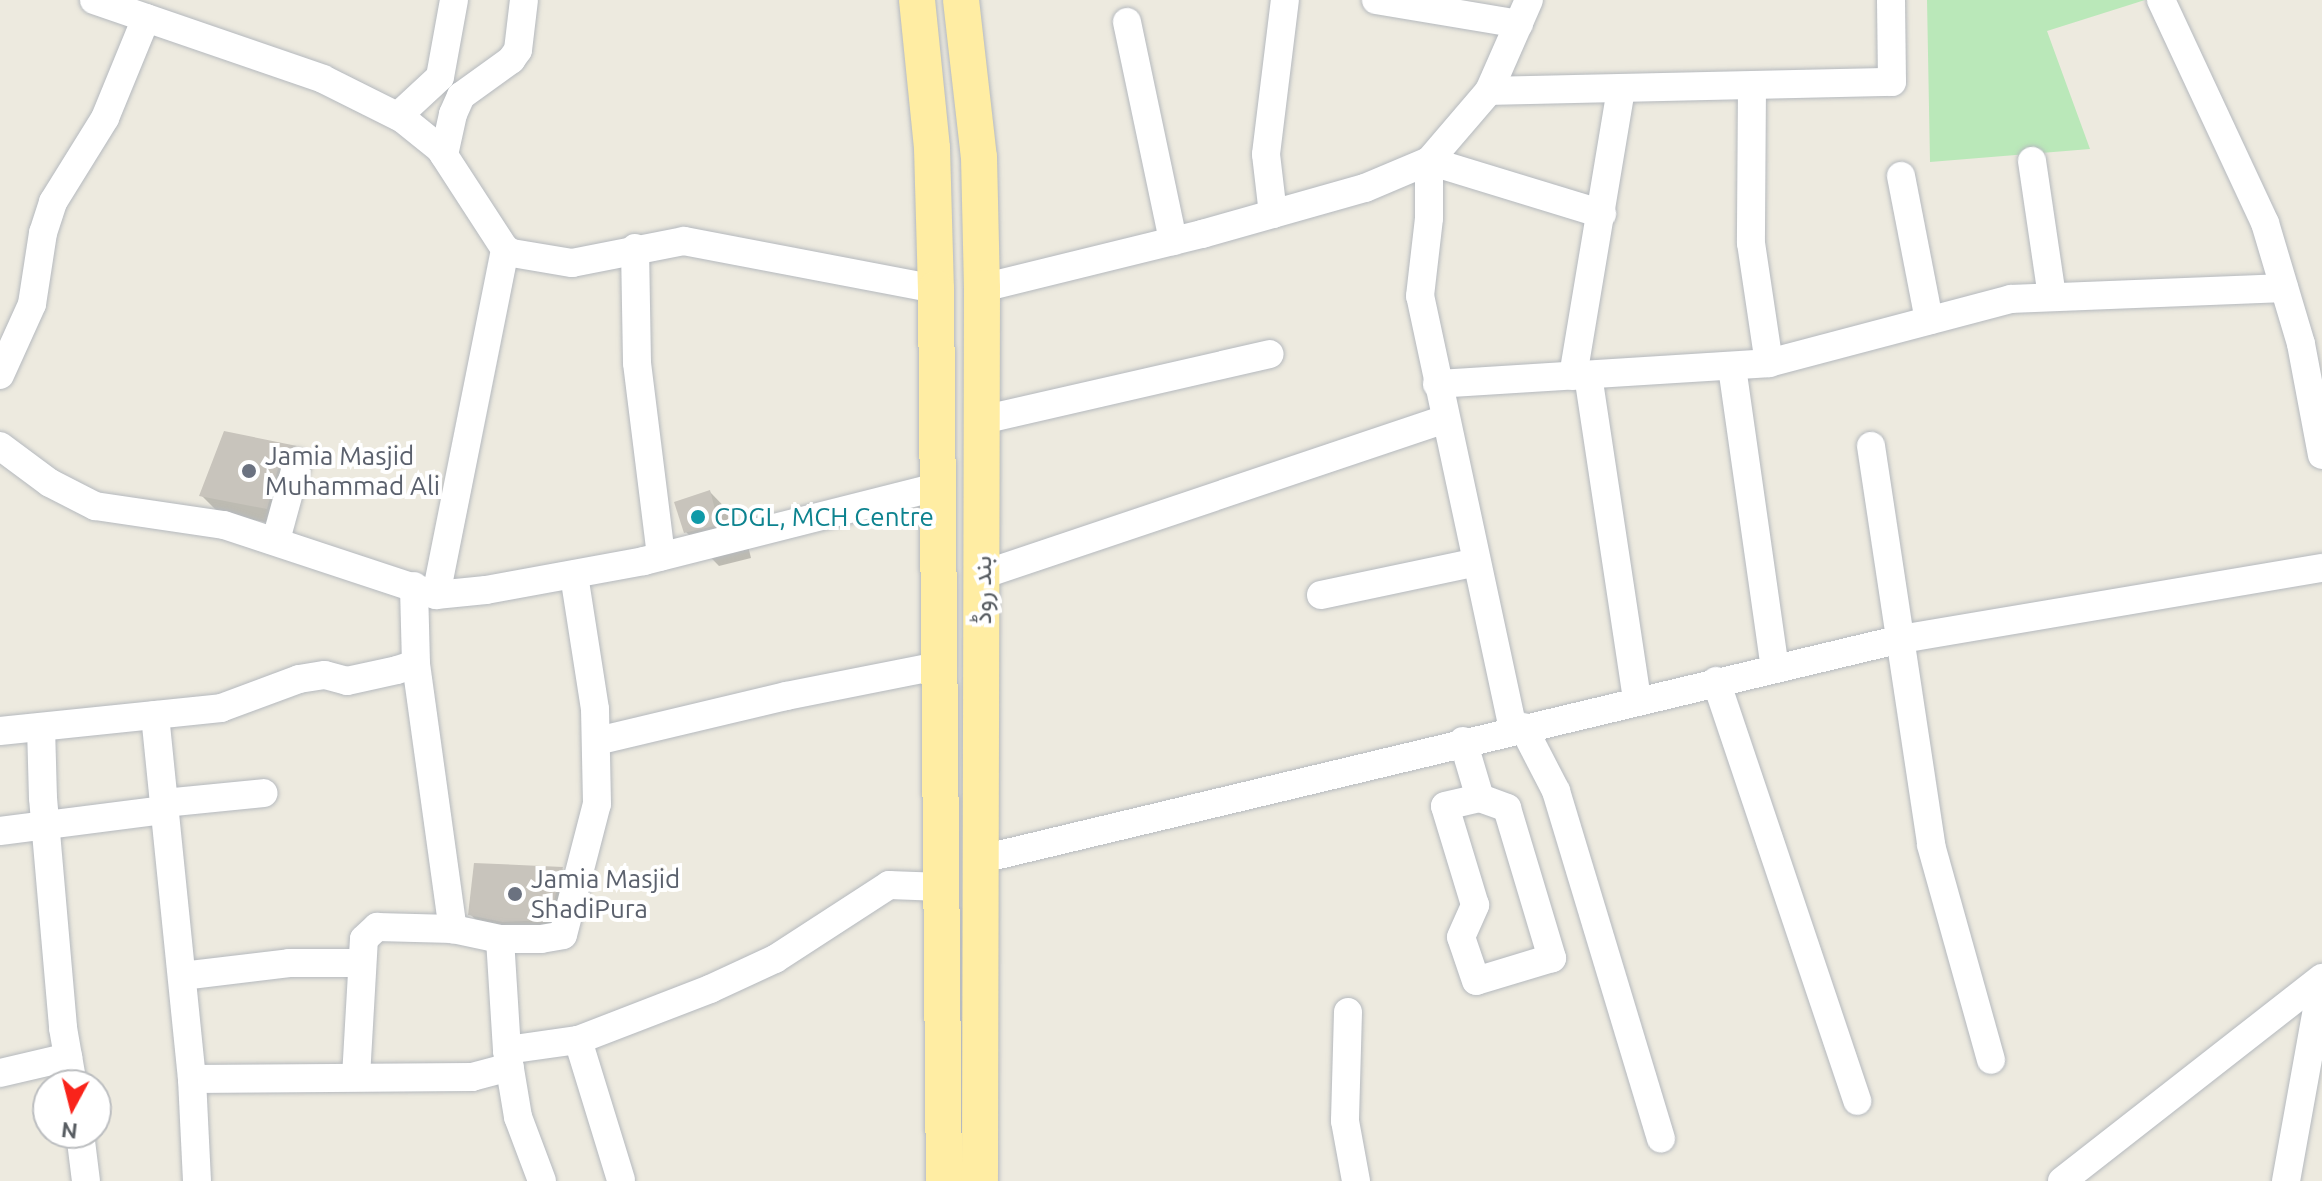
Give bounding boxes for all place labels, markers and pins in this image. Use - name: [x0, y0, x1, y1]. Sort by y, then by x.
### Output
- place label: Jamia Masjid Muhammad Ali: [265, 440, 440, 502]
- marker: Jamia Masjid Muhammad Ali: [240, 462, 258, 480]
- place label: CDGL, MCH Centre: [714, 501, 934, 533]
- marker: CDGL, MCH Centre: [689, 508, 707, 526]
- place label: Jamia Masjid ShadiPura: [531, 863, 680, 924]
- marker: Jamia Masjid ShadiPura: [506, 885, 524, 903]

